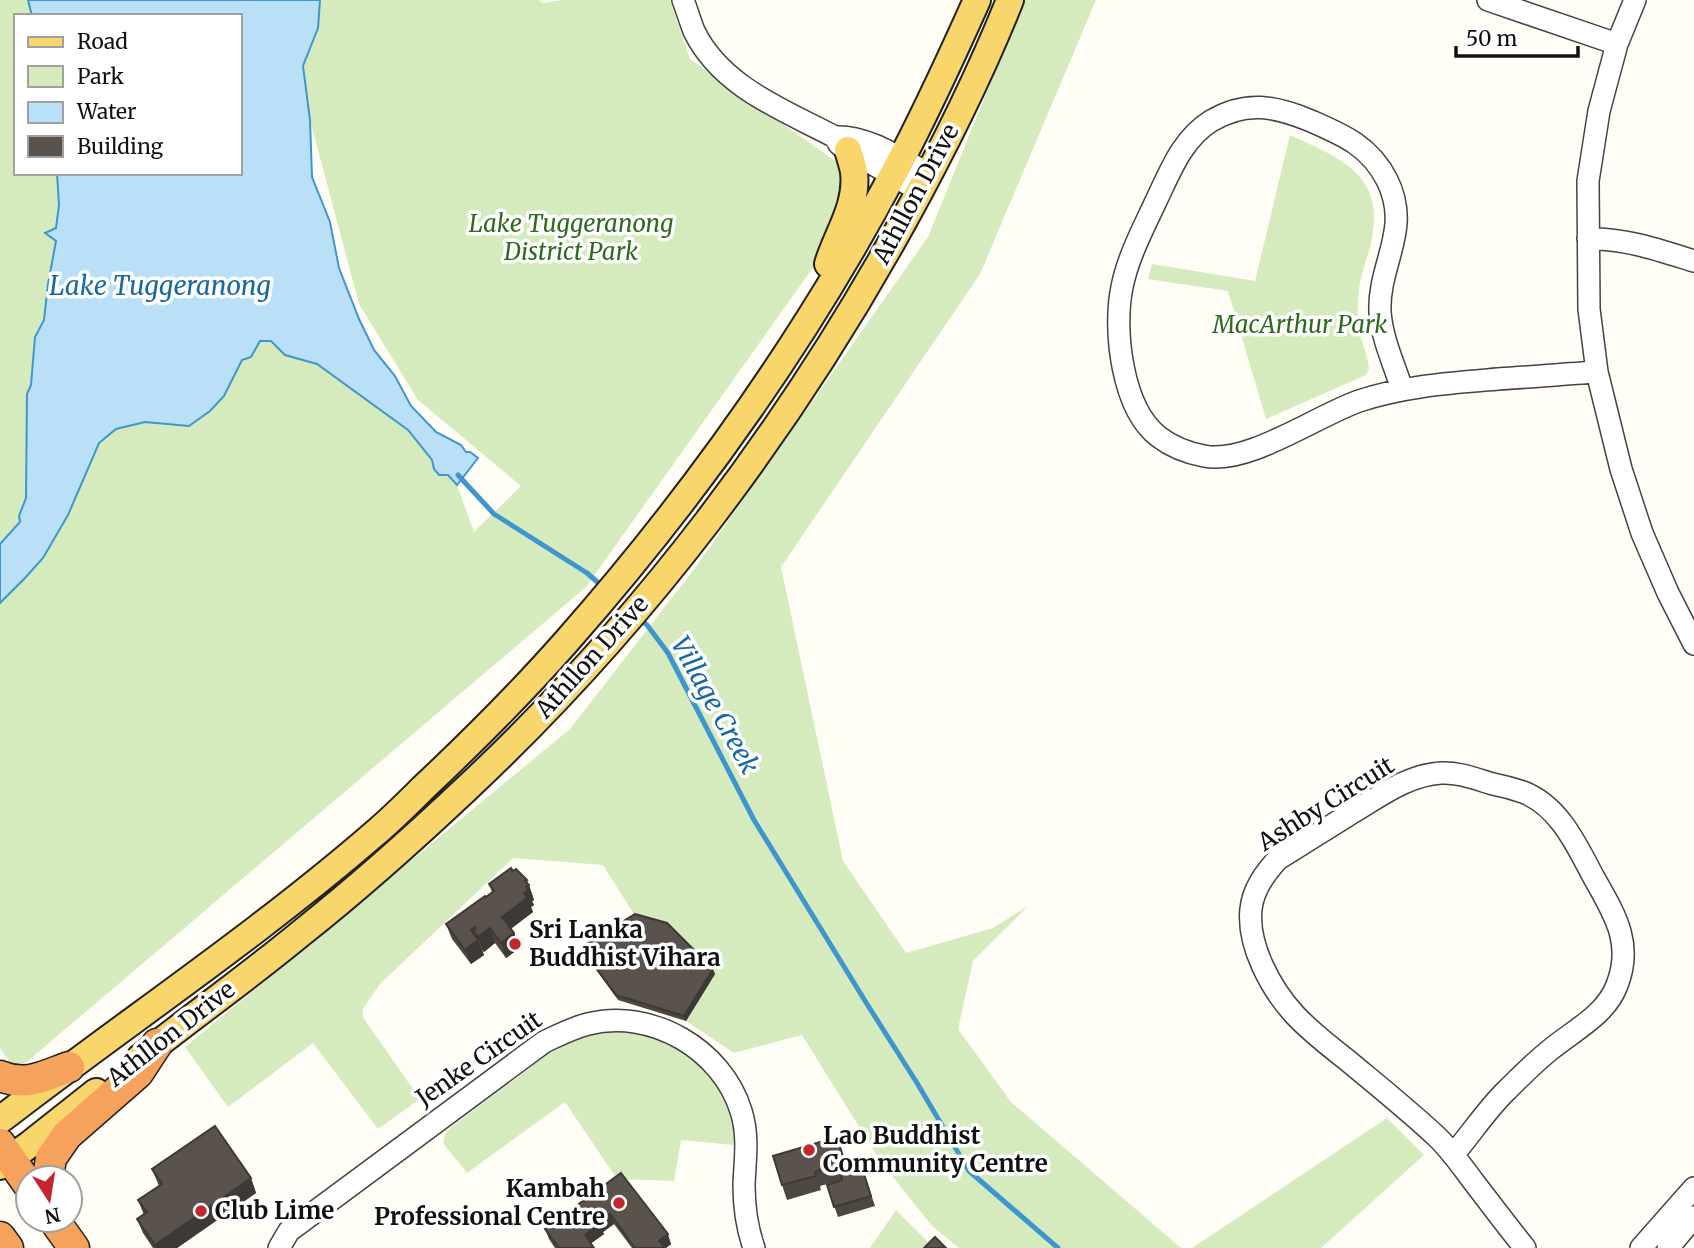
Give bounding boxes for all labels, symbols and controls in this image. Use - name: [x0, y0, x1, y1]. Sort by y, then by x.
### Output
- legend: [14, 14, 242, 175]
- scale bar: [1456, 14, 1578, 58]
- text: 50 m: [1466, 25, 1517, 52]
- text: Road: [77, 28, 128, 55]
- text: Park: [77, 63, 124, 90]
- text: Water: [76, 98, 136, 125]
- street label: Athllon Drive: [865, 118, 965, 270]
- text: Building: [77, 133, 164, 160]
- park label: Lake Tuggeranong District Park: [469, 208, 673, 267]
- water label: Lake Tuggeranong: [49, 269, 271, 302]
- park label: MacArthur Park: [1212, 309, 1387, 340]
- street label: Athllon Drive: [528, 589, 655, 725]
- water label: Village Creek: [664, 630, 767, 779]
- street label: Ashby Circuit: [1251, 749, 1400, 858]
- place label: Sri Lanka Buddhist Vihara: [529, 914, 721, 973]
- marker: Sri Lanka Buddhist Vihara: [507, 936, 523, 952]
- street label: Athllon Drive: [100, 974, 241, 1094]
- street label: Jenke Circuit: [409, 1003, 548, 1114]
- place label: Lao Buddhist Community Centre: [823, 1120, 1048, 1179]
- marker: Lao Buddhist Community Centre: [801, 1142, 817, 1158]
- north arrow: [14, 1164, 84, 1234]
- place label: Kambah Professional Centre: [374, 1173, 605, 1232]
- place label: Club Lime: [215, 1195, 334, 1226]
- marker: Kambah Professional Centre: [611, 1195, 627, 1211]
- text: N: [43, 1202, 62, 1229]
- marker: Club Lime: [193, 1203, 209, 1219]

